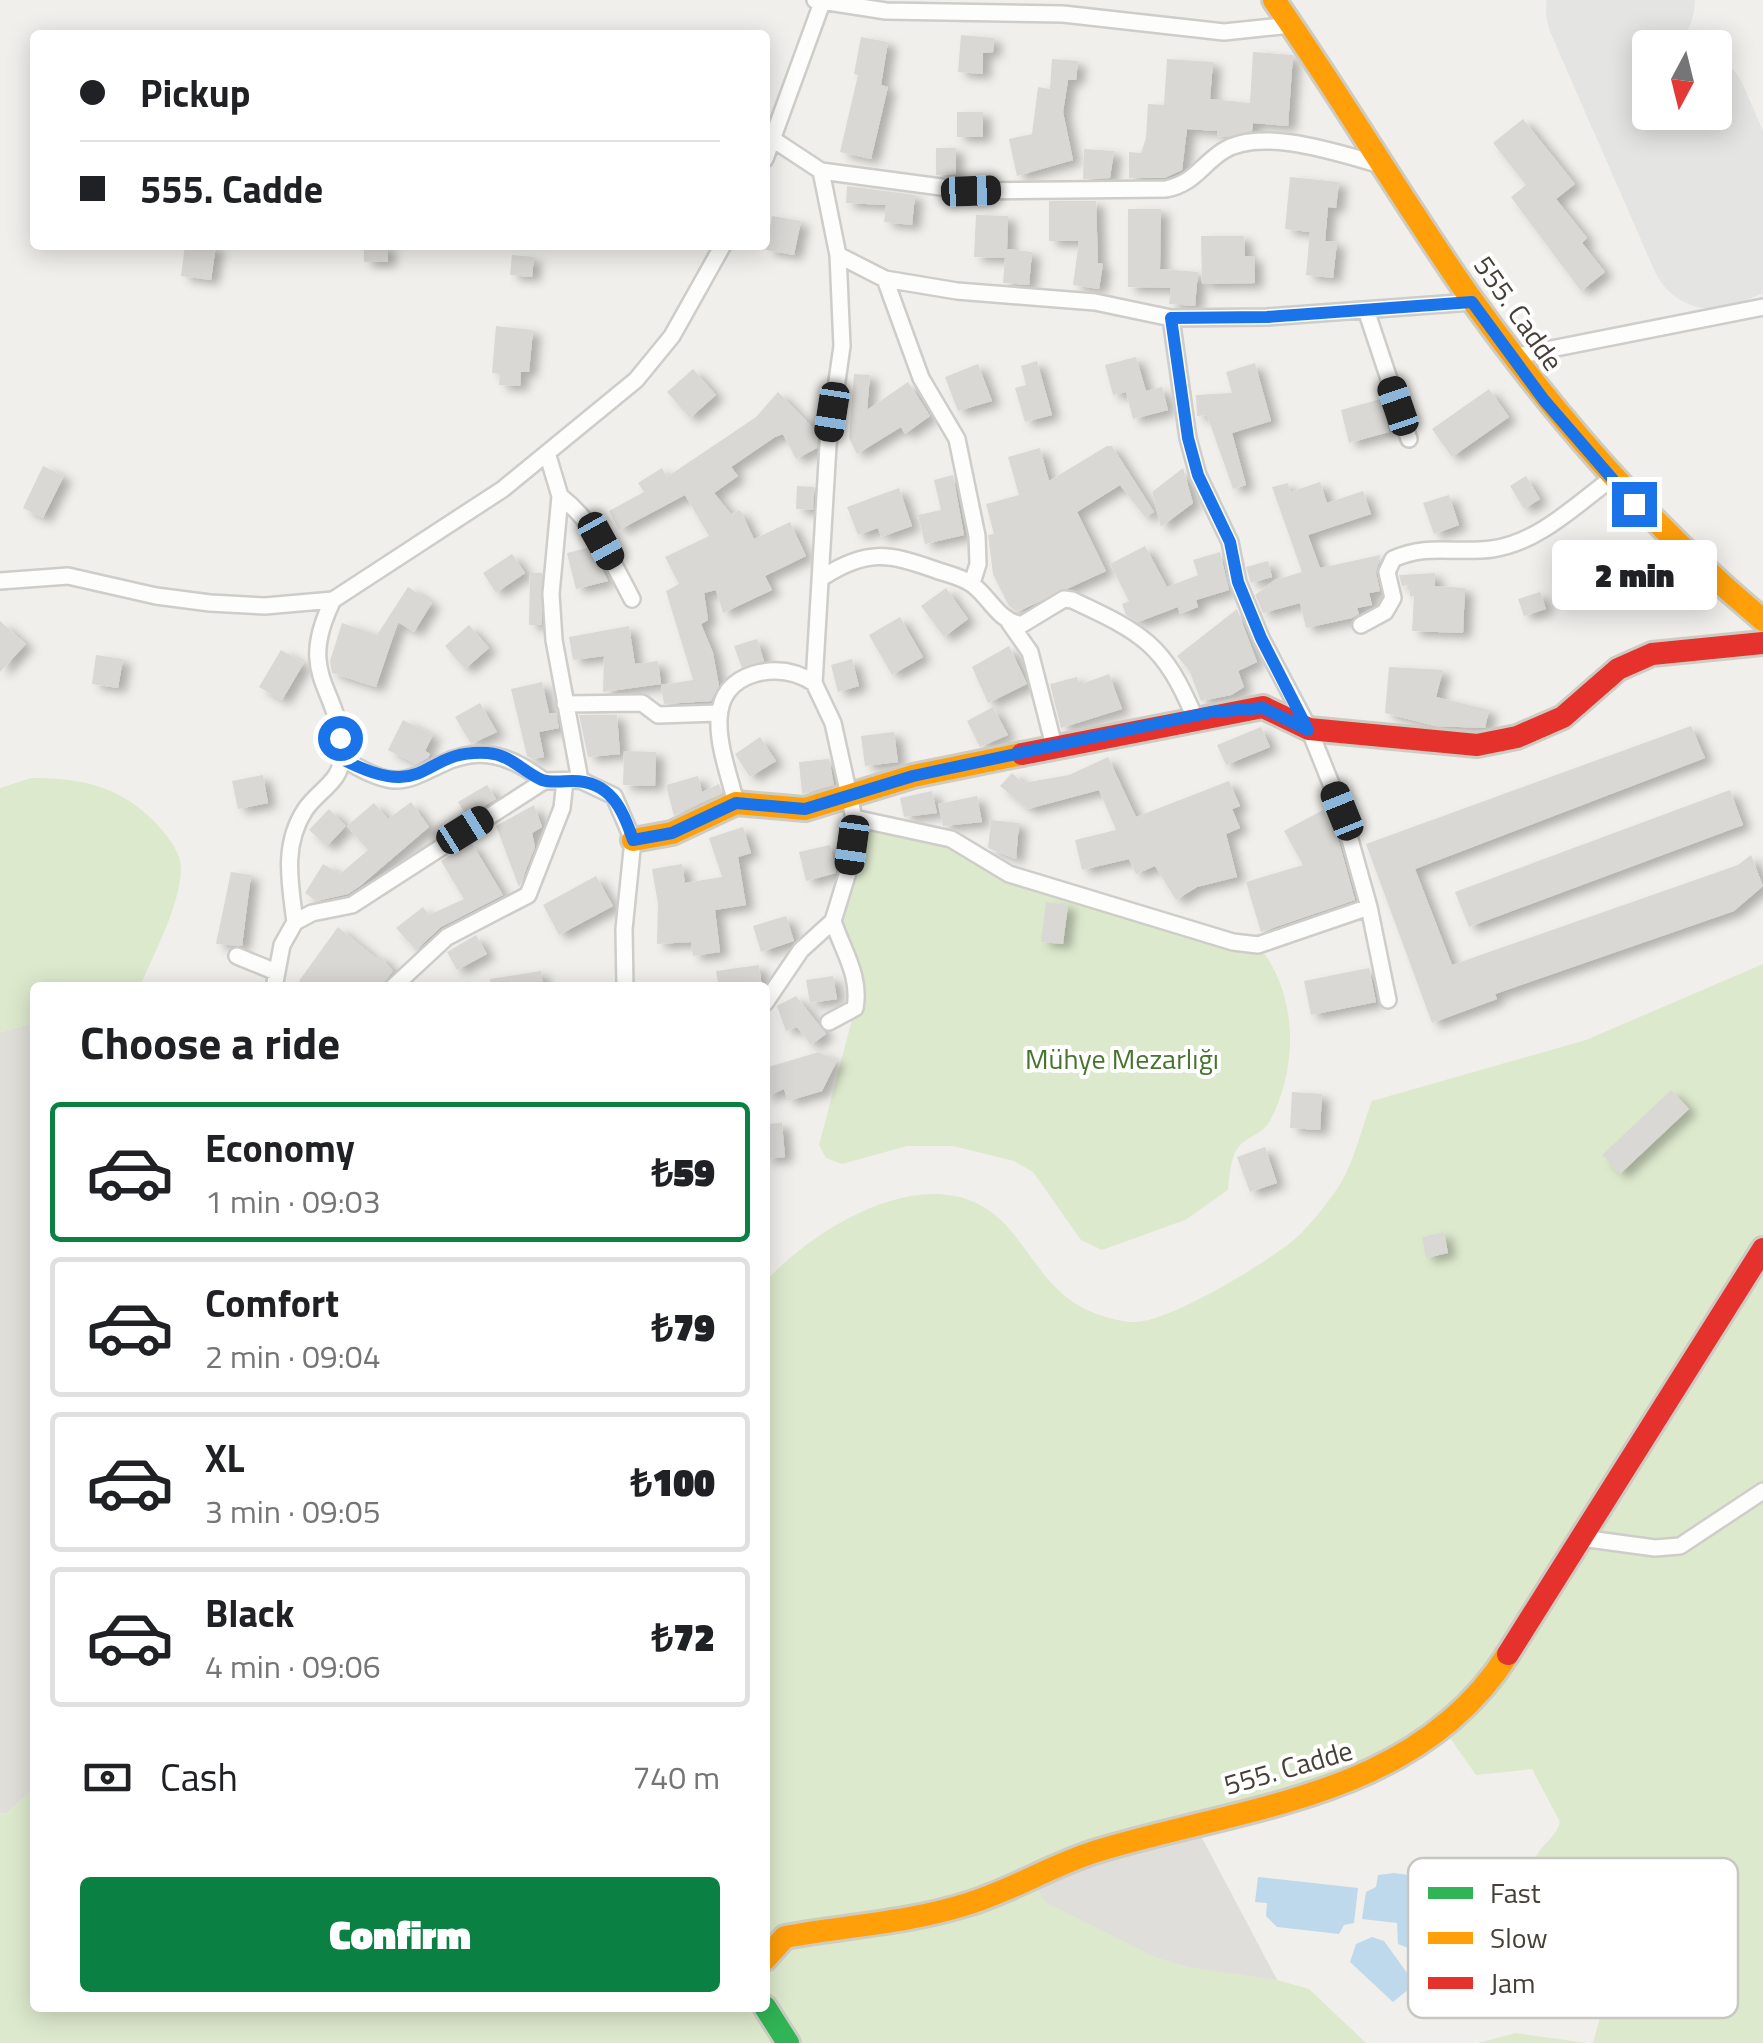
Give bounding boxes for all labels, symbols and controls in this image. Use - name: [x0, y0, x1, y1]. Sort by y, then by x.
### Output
- north arrow: [1632, 30, 1732, 130]
- map controls: [1632, 30, 1732, 130]
- text: Pickup: [140, 64, 250, 122]
- text: 555. Cadde: [140, 160, 323, 218]
- car: [940, 175, 1002, 207]
- street label: 555. Cadde: [1463, 246, 1575, 380]
- car: [1374, 373, 1422, 439]
- car: [812, 380, 852, 444]
- route end: [1612, 482, 1657, 527]
- car: [573, 507, 629, 575]
- callout: 2 min: [1552, 539, 1716, 609]
- text: 2 min: [1595, 551, 1674, 599]
- route start: [318, 716, 363, 761]
- car: [1317, 778, 1367, 844]
- car: [432, 801, 498, 859]
- car: [833, 813, 871, 877]
- text: Choose a ride: [80, 1008, 340, 1076]
- park label: Mühye Mezarlığı: [1025, 1037, 1219, 1080]
- text: Economy: [205, 1119, 355, 1177]
- icon: car: [85, 1127, 175, 1217]
- text: ₺59: [651, 1143, 715, 1201]
- text: 1 min · 09:03: [205, 1177, 381, 1225]
- text: Comfort: [205, 1274, 339, 1332]
- icon: car: [85, 1282, 175, 1372]
- text: ₺79: [651, 1298, 715, 1356]
- text: 2 min · 09:04: [205, 1332, 381, 1380]
- text: XL: [205, 1429, 245, 1487]
- icon: car: [85, 1437, 175, 1527]
- text: ₺100: [631, 1453, 715, 1511]
- text: 3 min · 09:05: [205, 1487, 381, 1535]
- text: Black: [205, 1584, 294, 1642]
- icon: car: [85, 1592, 175, 1682]
- text: ₺72: [651, 1608, 715, 1666]
- text: 4 min · 09:06: [205, 1642, 381, 1690]
- street label: 555. Cadde: [1218, 1728, 1358, 1806]
- text: Cash: [160, 1748, 238, 1806]
- icon: cash: [80, 1750, 135, 1805]
- text: 740 m: [632, 1753, 720, 1801]
- legend: [1408, 1858, 1738, 2018]
- text: Fast: [1490, 1871, 1541, 1914]
- button: Confirm: [80, 1877, 720, 1992]
- text: Slow: [1490, 1916, 1548, 1959]
- text: Jam: [1490, 1961, 1536, 2004]

